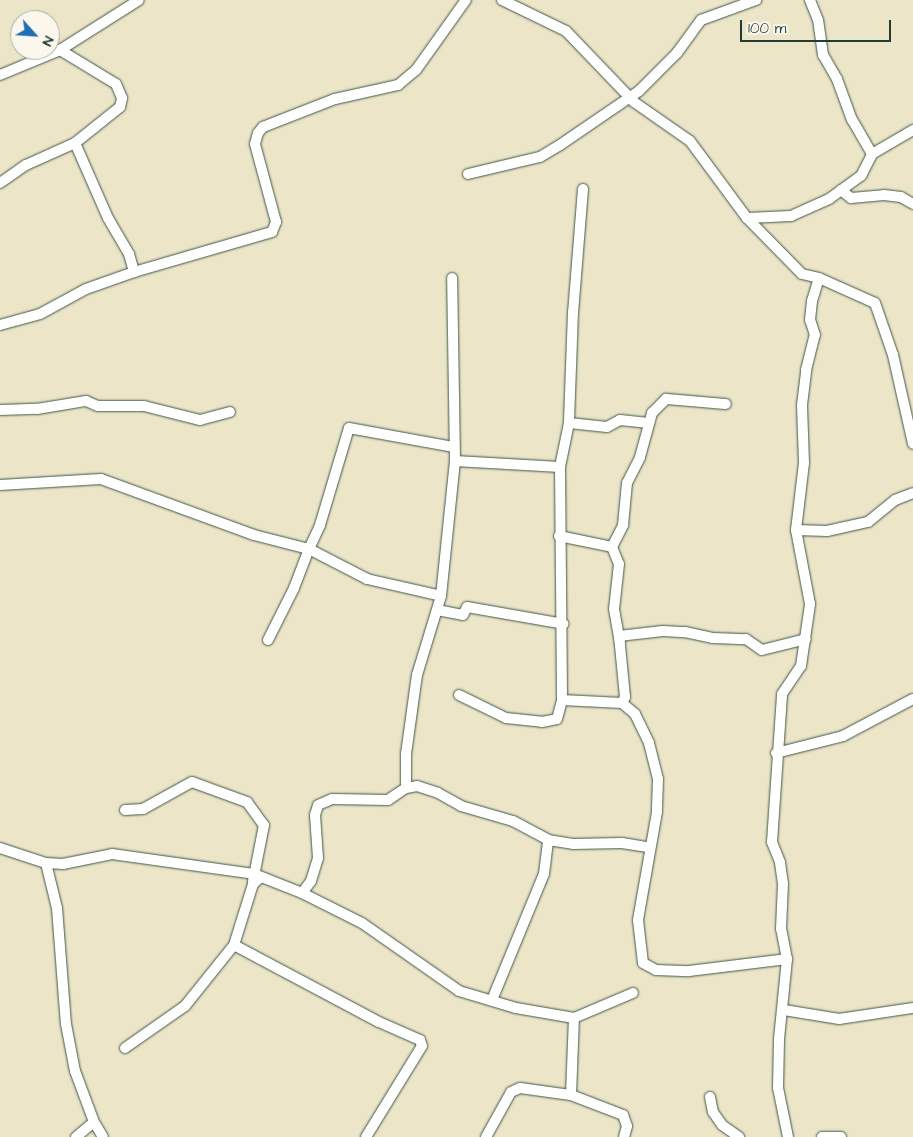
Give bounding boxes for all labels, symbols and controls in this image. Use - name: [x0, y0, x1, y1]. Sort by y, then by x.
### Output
- north arrow: [10, 10, 60, 60]
- scale bar: [743, 10, 894, 42]
- text: 100 m: [748, 18, 787, 39]
- text: N: [37, 33, 58, 49]

